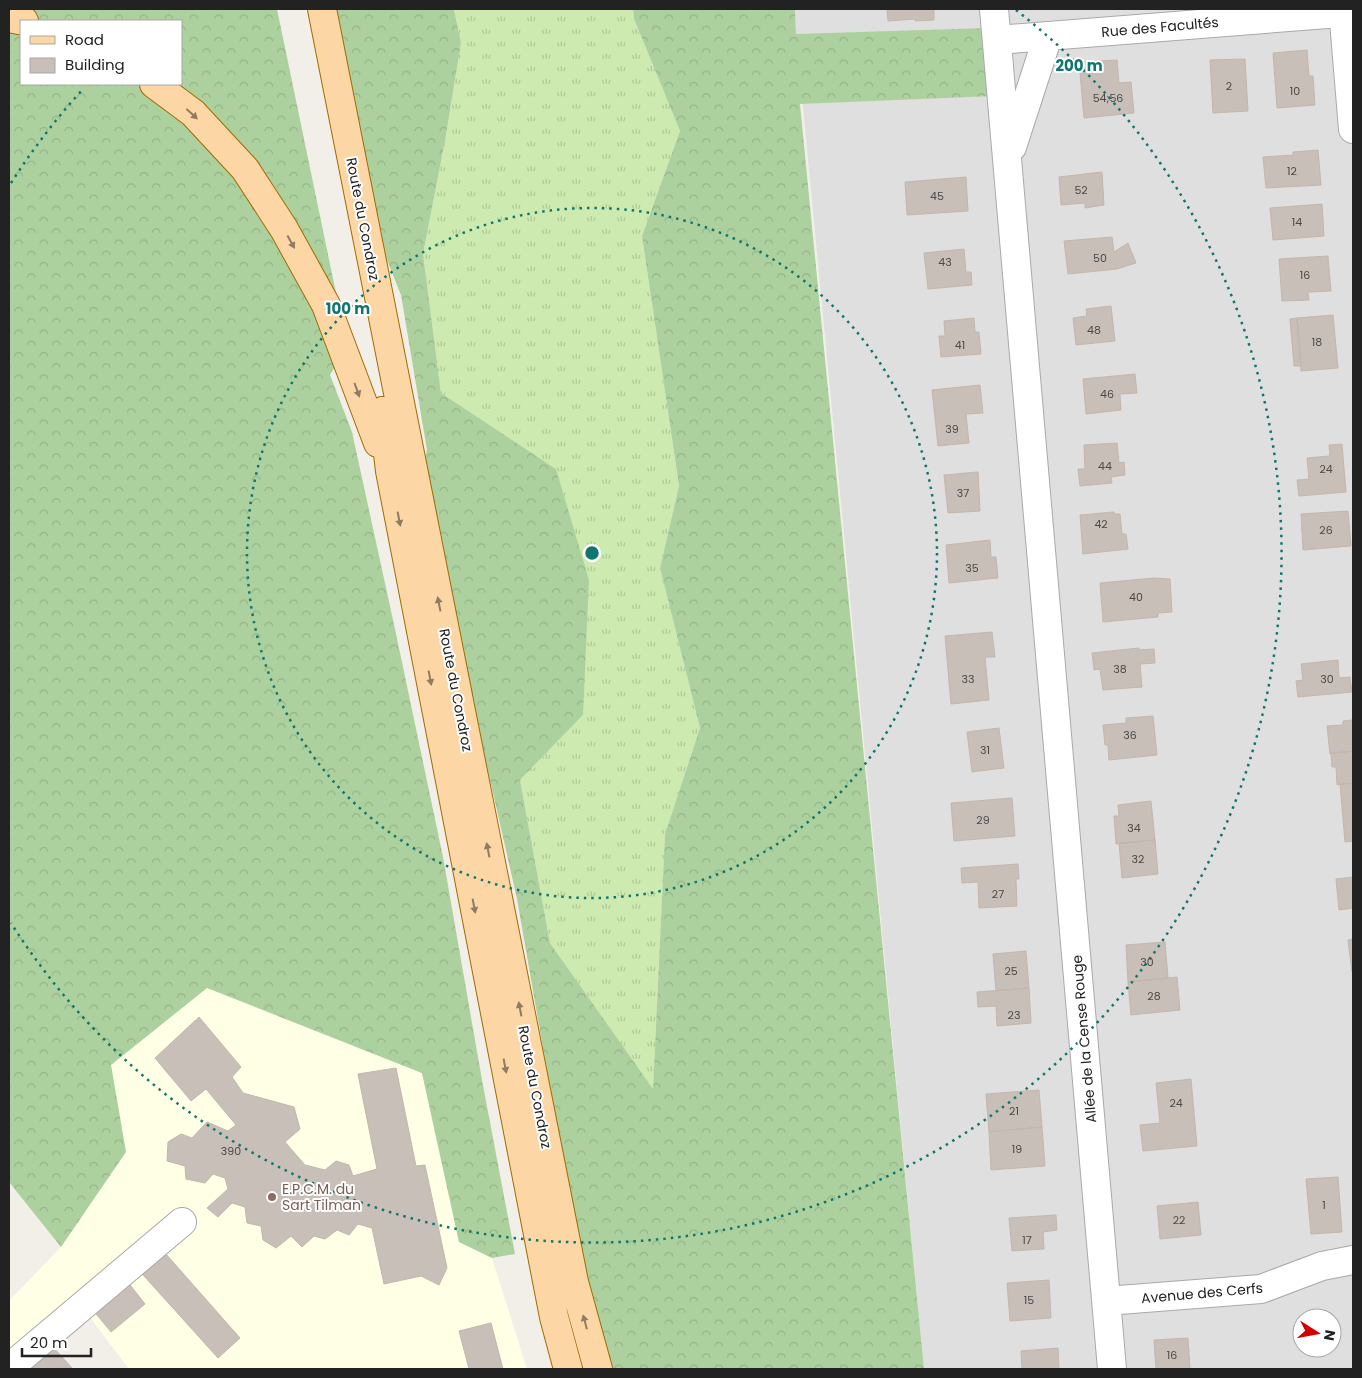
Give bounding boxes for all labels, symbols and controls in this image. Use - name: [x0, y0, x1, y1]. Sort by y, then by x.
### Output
- street label: Rue des Facultés: [1101, 12, 1219, 42]
- legend: [20, 20, 182, 85]
- text: Road: [65, 29, 104, 50]
- text: Building: [65, 54, 125, 75]
- text: 200 m: [1055, 55, 1103, 76]
- house number: 2: [1226, 78, 1232, 94]
- house number: 10: [1290, 83, 1300, 99]
- house number: 54;56: [1093, 90, 1123, 106]
- one-way arrow: [186, 108, 198, 120]
- street label: Route du Condroz: [341, 156, 385, 282]
- house number: 12: [1287, 163, 1297, 179]
- house number: 52: [1074, 182, 1088, 198]
- house number: 45: [930, 188, 944, 204]
- house number: 14: [1292, 214, 1302, 230]
- one-way arrow: [287, 234, 295, 249]
- house number: 50: [1093, 250, 1107, 266]
- house number: 43: [938, 254, 952, 270]
- house number: 16: [1300, 267, 1310, 283]
- text: 100 m: [326, 298, 370, 319]
- house number: 48: [1087, 322, 1101, 338]
- house number: 18: [1312, 334, 1322, 350]
- house number: 41: [955, 337, 965, 353]
- one-way arrow: [353, 383, 361, 398]
- house number: 46: [1100, 386, 1114, 402]
- house number: 39: [945, 421, 959, 437]
- house number: 44: [1098, 458, 1112, 474]
- house number: 24: [1319, 461, 1333, 477]
- house number: 37: [957, 485, 969, 501]
- one-way arrow: [395, 511, 403, 526]
- house number: 42: [1094, 516, 1108, 532]
- house number: 26: [1319, 522, 1333, 538]
- centre of rings: [583, 544, 601, 562]
- house number: 35: [965, 560, 979, 576]
- house number: 40: [1129, 589, 1143, 605]
- one-way arrow: [435, 597, 443, 612]
- street label: Route du Condroz: [434, 627, 478, 753]
- house number: 38: [1113, 661, 1127, 677]
- one-way arrow: [427, 670, 435, 686]
- house number: 33: [962, 671, 974, 687]
- house number: 30: [1320, 671, 1334, 687]
- house number: 36: [1123, 727, 1137, 743]
- house number: 31: [980, 742, 990, 758]
- house number: 29: [976, 812, 990, 828]
- house number: 34: [1127, 820, 1141, 836]
- one-way arrow: [484, 841, 492, 857]
- house number: 32: [1132, 851, 1144, 867]
- house number: 27: [992, 886, 1004, 902]
- one-way arrow: [470, 899, 478, 914]
- street label: Allée de la Cense Rouge: [1067, 954, 1101, 1124]
- house number: 30: [1140, 954, 1154, 970]
- house number: 25: [1004, 963, 1018, 979]
- house number: 28: [1147, 988, 1161, 1004]
- one-way arrow: [516, 1001, 524, 1017]
- house number: 23: [1008, 1007, 1020, 1023]
- street label: Route du Condroz: [513, 1024, 557, 1150]
- one-way arrow: [501, 1058, 509, 1074]
- house number: 24: [1169, 1095, 1183, 1111]
- house number: 21: [1009, 1103, 1019, 1119]
- house number: 19: [1012, 1141, 1022, 1157]
- house number: 390: [221, 1143, 241, 1159]
- place label: E.P.C.M. du Sart Tilman: [282, 1179, 361, 1215]
- marker: E.P.C.M. du Sart Tilman: [266, 1191, 278, 1203]
- house number: 1: [1322, 1197, 1326, 1213]
- house number: 22: [1173, 1212, 1185, 1228]
- house number: 17: [1022, 1232, 1032, 1248]
- street label: Avenue des Cerfs: [1140, 1278, 1264, 1308]
- house number: 15: [1024, 1292, 1034, 1308]
- north arrow: [1292, 1308, 1342, 1358]
- one-way arrow: [580, 1315, 588, 1330]
- scale bar: [22, 1326, 91, 1358]
- text: N: [1319, 1328, 1341, 1343]
- text: 20 m: [30, 1332, 68, 1353]
- house number: 16: [1167, 1347, 1177, 1363]

